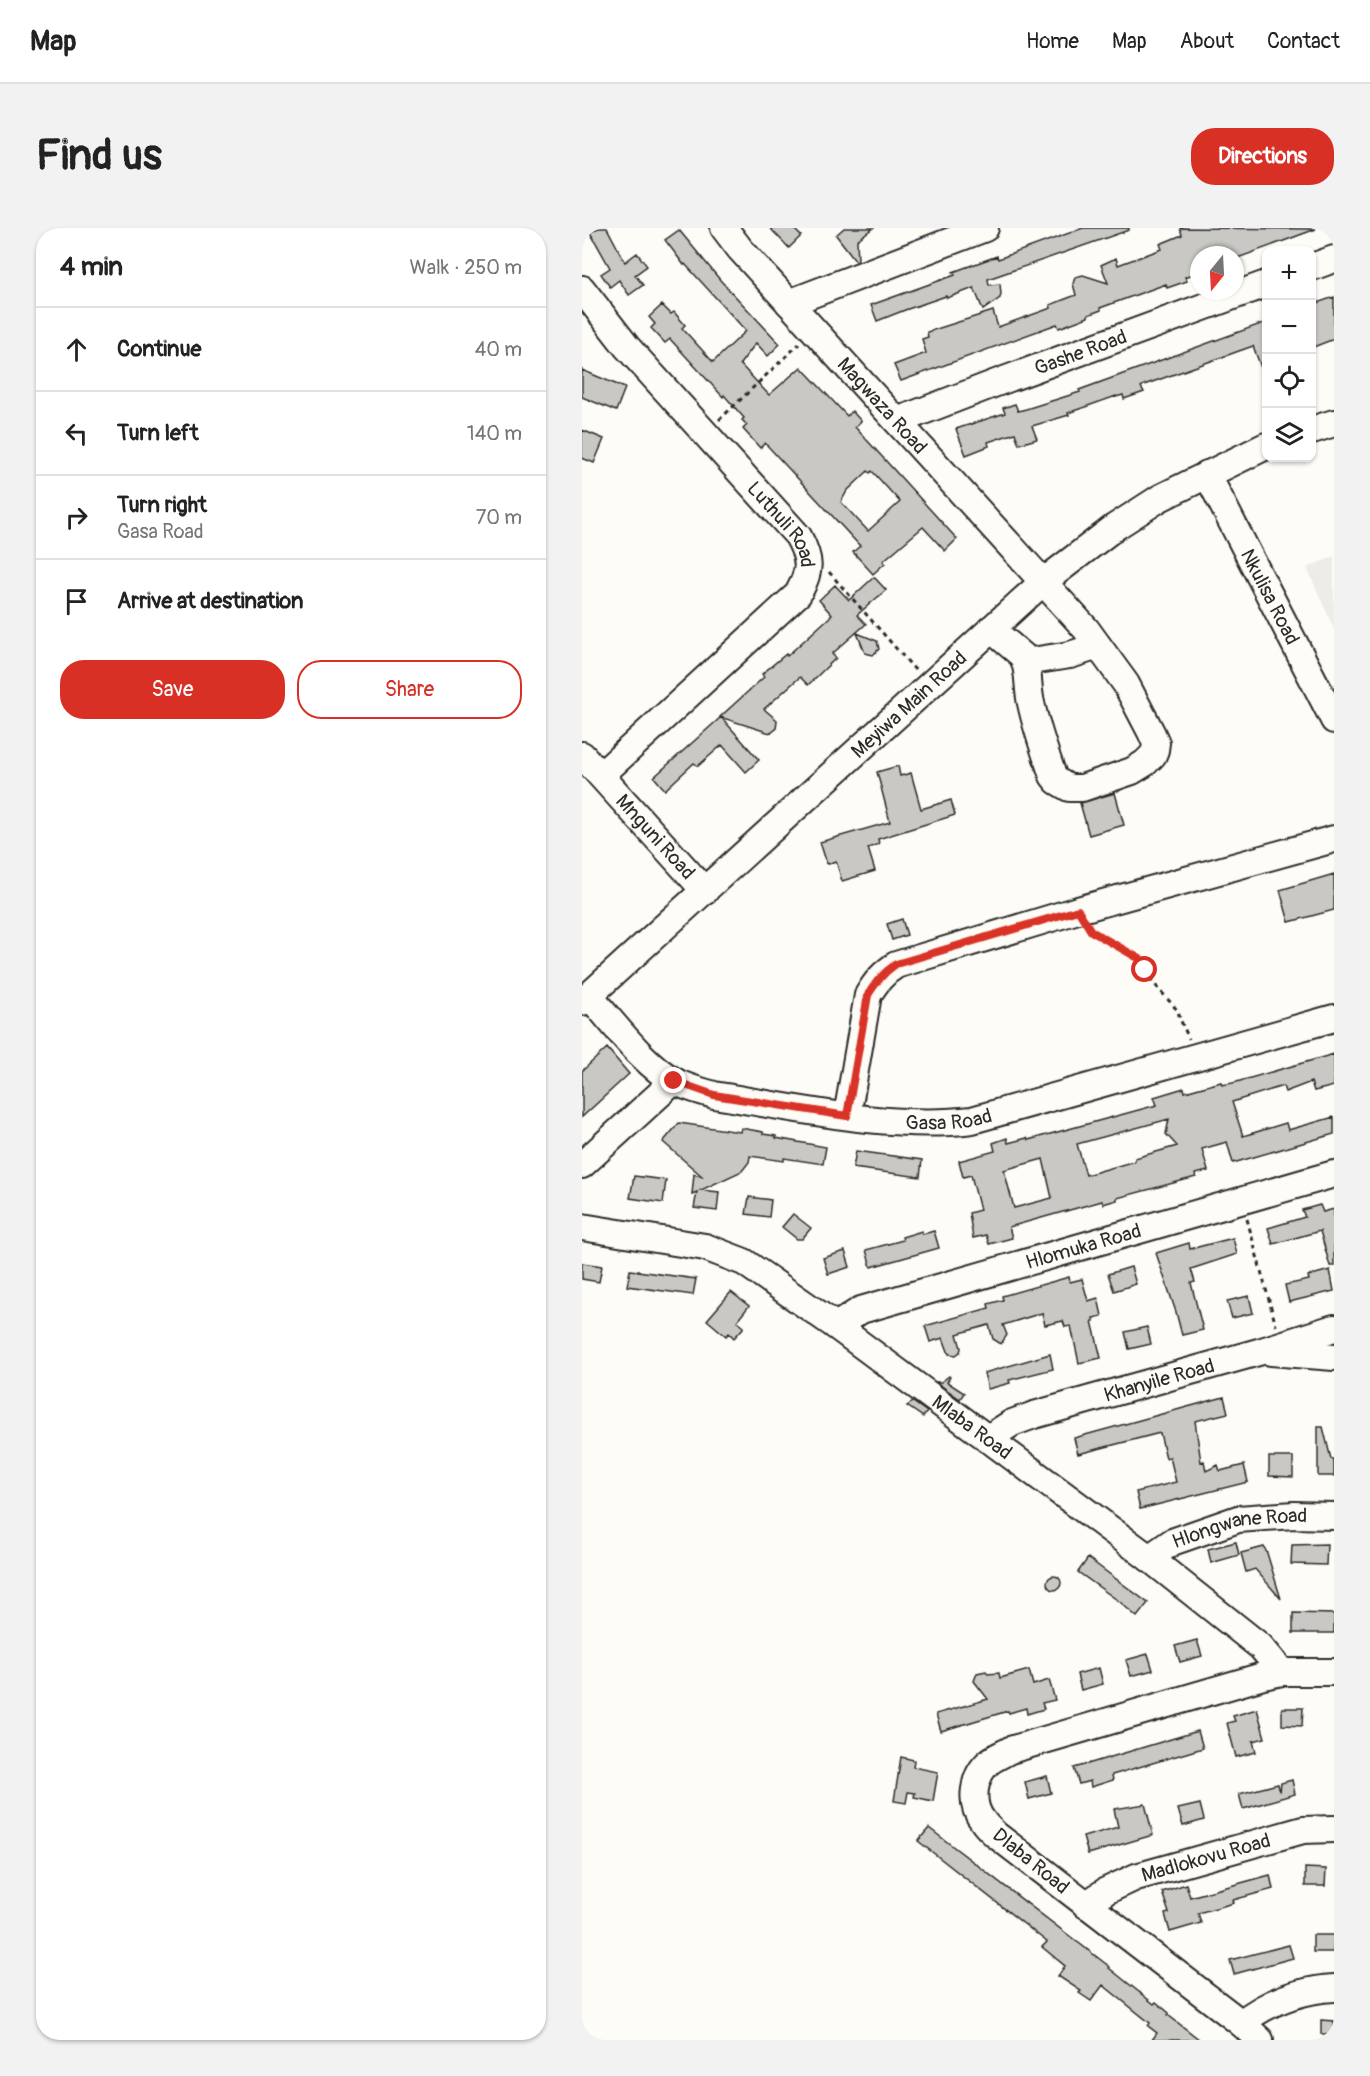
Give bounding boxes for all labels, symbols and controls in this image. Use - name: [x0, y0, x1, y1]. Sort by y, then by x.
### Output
- text: Map: [30, 24, 76, 59]
- text: Home: [1026, 28, 1079, 55]
- text: Map: [1112, 28, 1147, 55]
- text: About: [1180, 28, 1234, 55]
- text: Contact: [1267, 28, 1340, 55]
- button: Directions: [1191, 128, 1334, 185]
- text: Find us: [36, 130, 162, 182]
- north arrow: [1190, 246, 1244, 300]
- map controls: [1262, 246, 1316, 462]
- button: +: [1262, 246, 1316, 300]
- text: 4 min: [60, 251, 123, 283]
- text: Walk · 250 m: [410, 255, 522, 280]
- button: −: [1262, 300, 1316, 354]
- street label: Gashe Road: [1031, 324, 1130, 380]
- icon: ahead: [60, 333, 93, 366]
- text: Continue: [117, 335, 201, 363]
- text: 40 m: [475, 337, 522, 362]
- street label: Magwaza Road: [832, 352, 933, 459]
- button: locate: [1262, 354, 1316, 408]
- button: layers: [1262, 408, 1316, 462]
- icon: left: [60, 417, 93, 450]
- text: Turn left: [117, 419, 199, 447]
- text: 140 m: [467, 421, 522, 446]
- street label: Luthuli Road: [742, 476, 820, 568]
- text: Turn right: [117, 491, 207, 519]
- icon: right: [60, 501, 93, 534]
- text: 70 m: [476, 505, 522, 530]
- text: Gasa Road: [117, 519, 204, 544]
- street label: Nkulisa Road: [1235, 545, 1305, 649]
- icon: arrive: [60, 585, 93, 618]
- text: Arrive at destination: [117, 587, 303, 615]
- street label: Meyiwa Main Road: [846, 645, 972, 763]
- button: Save: [60, 660, 285, 719]
- button: Share: [297, 660, 522, 719]
- street label: Mnguni Road: [611, 789, 701, 884]
- route start: [1131, 956, 1157, 982]
- route end: [660, 1067, 686, 1093]
- street label: Gasa Road: [905, 1103, 995, 1135]
- street label: Hlomuka Road: [1023, 1218, 1144, 1275]
- street label: Khanyile Road: [1101, 1353, 1217, 1407]
- street label: Mlaba Road: [927, 1389, 1017, 1465]
- street label: Hlongwane Road: [1169, 1502, 1308, 1554]
- street label: Dlaba Road: [988, 1822, 1074, 1900]
- street label: Madlokovu Road: [1138, 1827, 1273, 1887]

